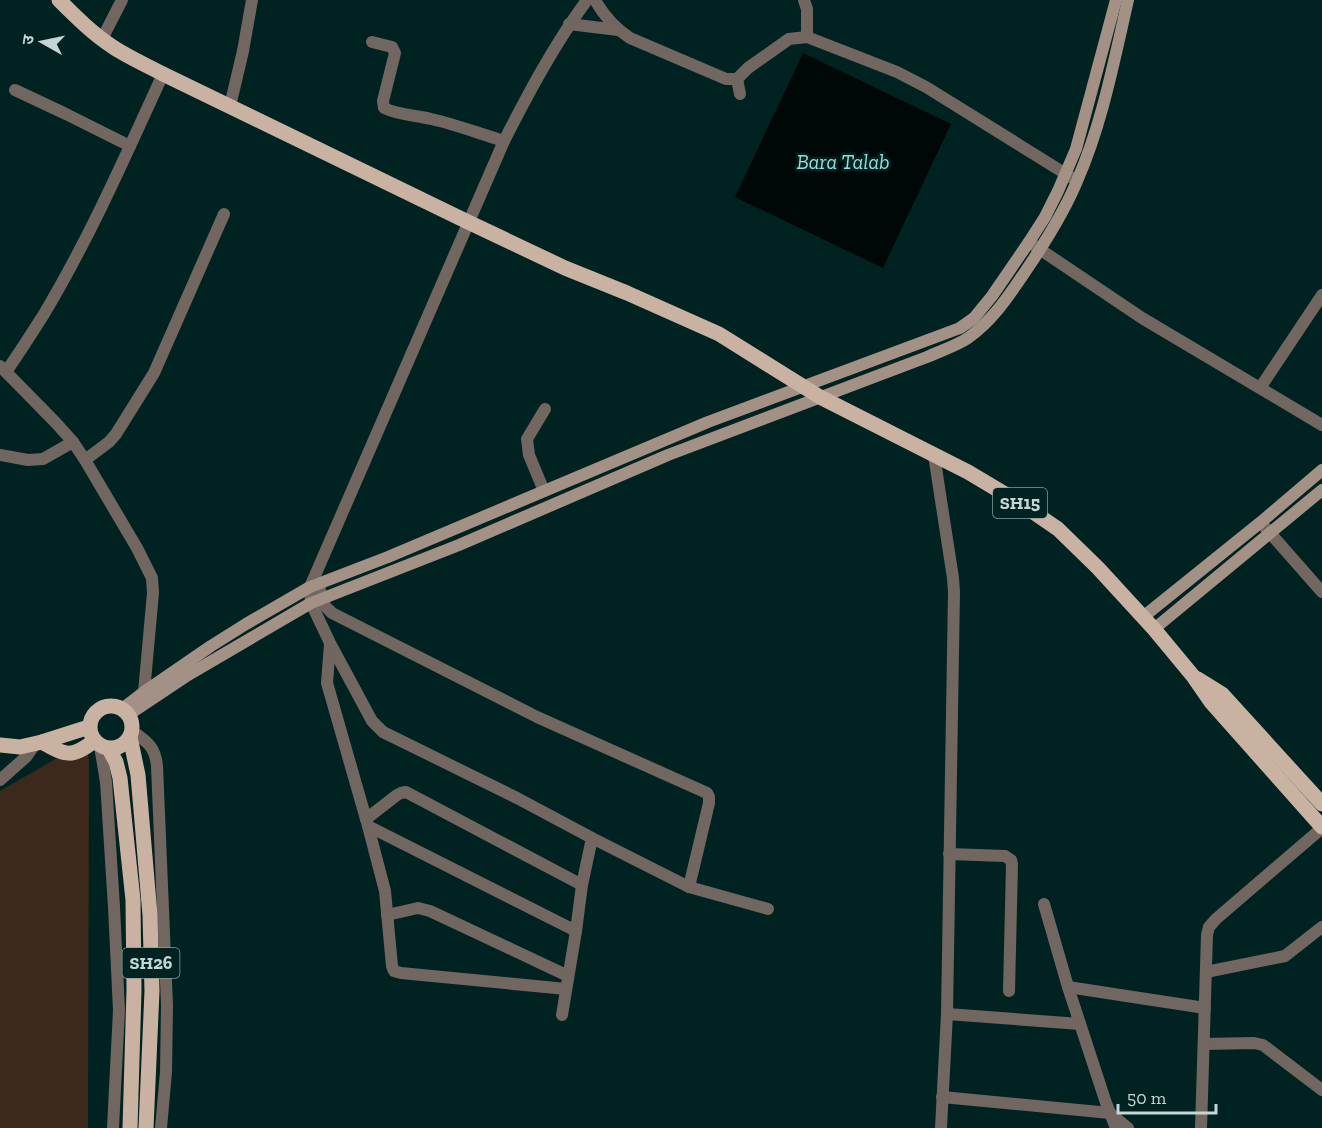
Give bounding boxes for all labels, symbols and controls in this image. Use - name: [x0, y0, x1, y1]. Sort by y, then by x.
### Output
- north arrow: [12, 12, 72, 72]
- text: उ: [18, 33, 38, 46]
- water label: Bara Talab: [796, 149, 890, 174]
- road number: SH15: [993, 488, 1047, 518]
- road number: SH26: [122, 948, 180, 978]
- scale bar: [1118, 1077, 1216, 1115]
- text: 50 m: [1127, 1087, 1167, 1109]

